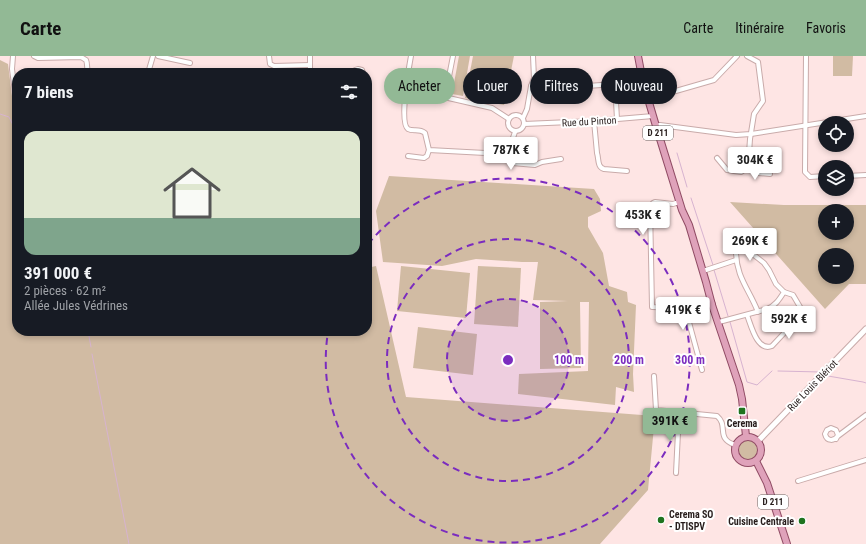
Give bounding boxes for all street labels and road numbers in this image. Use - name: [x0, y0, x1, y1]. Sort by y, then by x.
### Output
- street label: Rue du Pinton: [561, 115, 617, 128]
- road number: D 211: [643, 126, 673, 140]
- street label: Rue Louis Blériot: [785, 358, 839, 413]
- road number: D 211: [758, 495, 788, 509]

